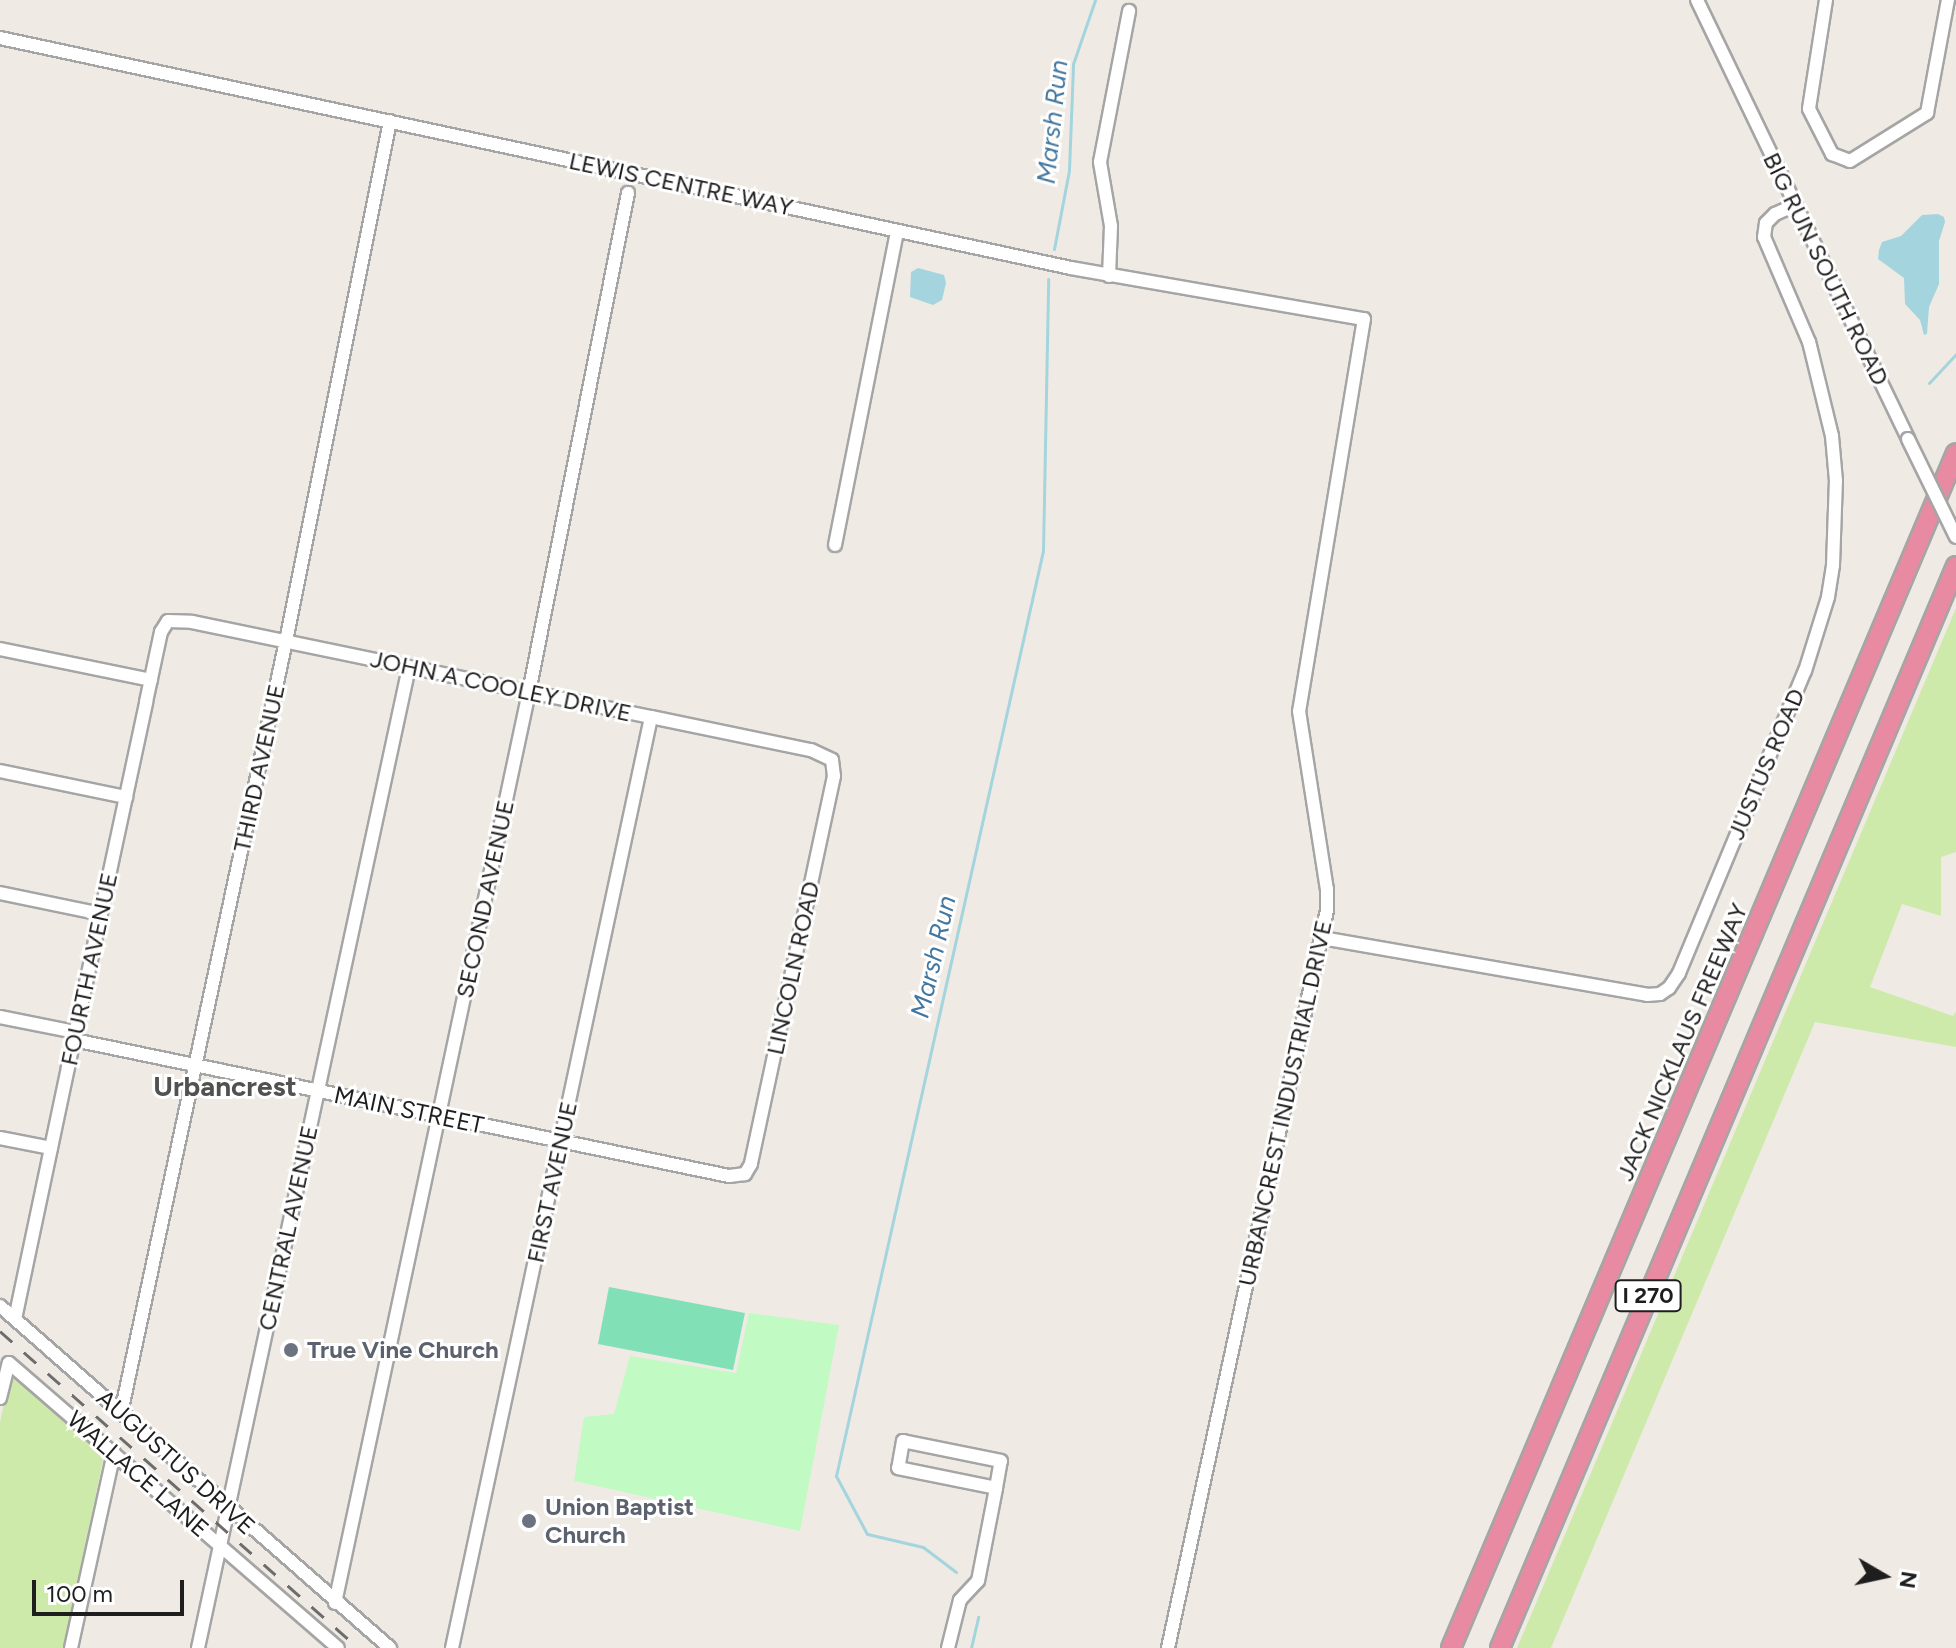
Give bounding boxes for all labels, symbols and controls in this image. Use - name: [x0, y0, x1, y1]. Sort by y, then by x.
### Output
- water label: Marsh Run: [1031, 58, 1075, 186]
- street label: LEWIS CENTRE WAY: [566, 146, 796, 222]
- street label: BIG RUN SOUTH ROAD: [1757, 148, 1895, 390]
- street label: JOHN A COOLEY DRIVE: [368, 644, 634, 728]
- street label: THIRD AVENUE: [227, 681, 291, 855]
- street label: JUSTUS ROAD: [1721, 684, 1811, 844]
- street label: SECOND AVENUE: [450, 797, 520, 1001]
- street label: FOURTH AVENUE: [54, 870, 124, 1068]
- street label: LINCOLN ROAD: [761, 878, 825, 1058]
- water label: Marsh Run: [905, 893, 963, 1021]
- street label: JACK NICKLAUS FREEWAY: [1610, 899, 1754, 1185]
- street label: URBANCREST INDUSTRIAL DRIVE: [1232, 917, 1338, 1289]
- district label: Urbancrest: [153, 1069, 297, 1103]
- street label: MAIN STREET: [332, 1080, 486, 1140]
- street label: FIRST AVENUE: [521, 1099, 583, 1265]
- street label: CENTRAL AVENUE: [252, 1123, 324, 1333]
- road number: I 270: [1614, 1278, 1682, 1314]
- place label: True Vine Church: [307, 1336, 499, 1364]
- marker: True Vine Church: [282, 1341, 300, 1359]
- street label: AUGUSTUS DRIVE: [91, 1383, 261, 1541]
- street label: WALLACE LANE: [61, 1405, 215, 1543]
- place label: Union Baptist Church: [545, 1493, 694, 1549]
- marker: Union Baptist Church: [520, 1512, 538, 1530]
- north arrow: [1844, 1536, 1924, 1616]
- scale bar: [36, 1564, 188, 1614]
- text: N: [1894, 1569, 1923, 1590]
- text: 100 m: [46, 1579, 113, 1608]

